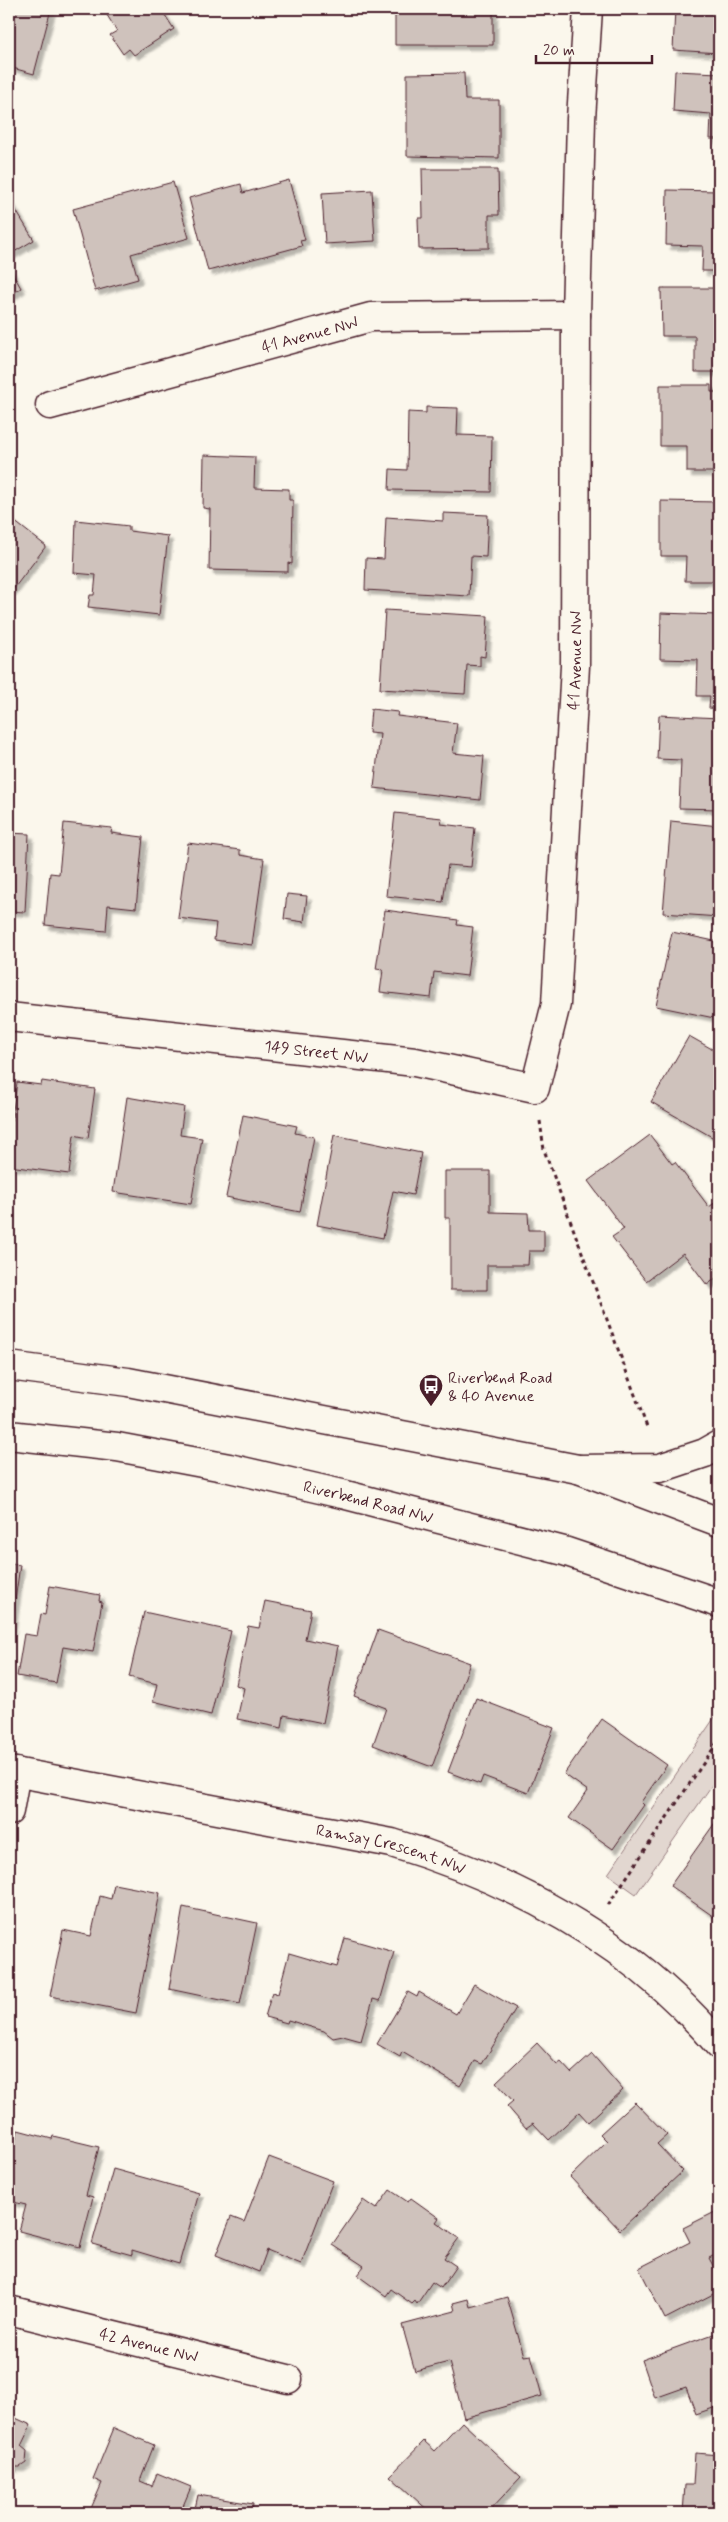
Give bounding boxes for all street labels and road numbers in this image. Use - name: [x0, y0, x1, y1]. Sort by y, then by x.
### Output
- street label: 41 Avenue NW: [259, 312, 360, 359]
- street label: 41 Avenue NW: [564, 611, 587, 710]
- street label: 149 Street NW: [263, 1036, 369, 1069]
- street label: Riverbend Road NW: [301, 1476, 435, 1529]
- street label: Ramsay Crescent NW: [314, 1820, 469, 1880]
- street label: 42 Avenue NW: [97, 2324, 200, 2368]

